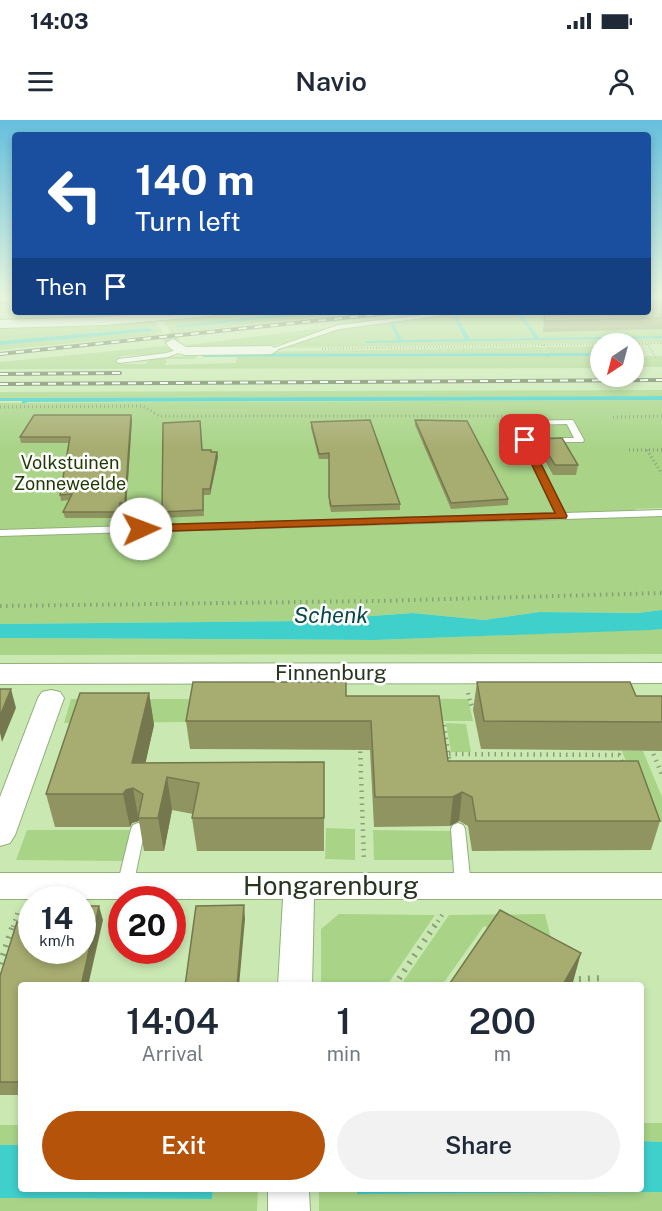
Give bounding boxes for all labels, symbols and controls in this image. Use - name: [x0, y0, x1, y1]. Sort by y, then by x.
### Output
- text: 14:03: [30, 8, 89, 34]
- icon: menu: [24, 65, 57, 98]
- text: Navio: [295, 65, 367, 97]
- icon: person: [605, 65, 638, 98]
- text: 140 m: [135, 155, 255, 204]
- icon: left: [36, 156, 114, 234]
- text: Turn left: [135, 205, 241, 237]
- icon: arrive: [99, 270, 132, 303]
- text: Then: [36, 274, 87, 300]
- north arrow: [590, 333, 644, 387]
- map controls: [590, 333, 644, 387]
- pin: [499, 414, 550, 465]
- icon: arrive: [508, 423, 541, 456]
- park label: Volkstuinen Zonneweelde: [14, 452, 126, 494]
- position arrow: [109, 497, 173, 561]
- water label: Schenk: [294, 602, 368, 628]
- street label: Finnenburg: [275, 660, 387, 685]
- street label: Hongarenburg: [243, 870, 419, 901]
- speed limit sign: 20: [108, 886, 186, 964]
- text: 14: [41, 900, 73, 936]
- text: km/h: [39, 932, 75, 949]
- text: 14:04: [126, 1000, 219, 1042]
- text: 1: [336, 1000, 351, 1042]
- text: 200: [469, 1000, 536, 1042]
- text: Arrival: [142, 1042, 203, 1066]
- text: min: [327, 1042, 361, 1066]
- text: m: [494, 1042, 511, 1066]
- button: Exit: [42, 1111, 325, 1180]
- button: Share: [337, 1111, 620, 1180]

